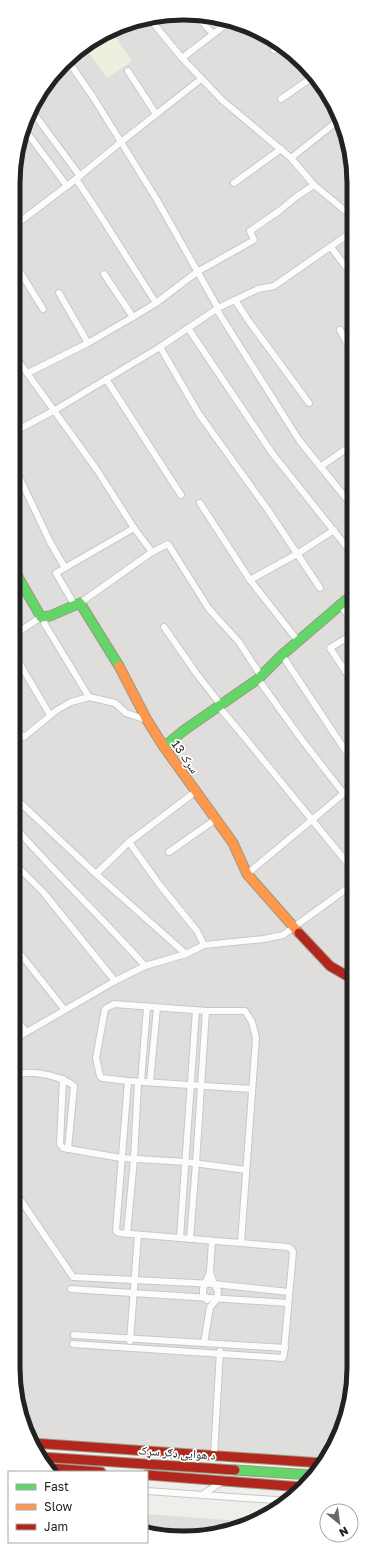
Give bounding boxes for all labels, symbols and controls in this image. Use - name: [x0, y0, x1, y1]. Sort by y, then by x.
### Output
- street label: سرک 13: [169, 737, 202, 776]
- street label: د هوایی ډګر سړک: [138, 1442, 216, 1463]
- legend: [8, 1471, 148, 1543]
- text: Fast: [44, 1479, 69, 1494]
- text: Slow: [44, 1499, 72, 1514]
- north arrow: [319, 1503, 359, 1543]
- text: Jam: [44, 1519, 68, 1534]
- text: N: [337, 1524, 351, 1540]

